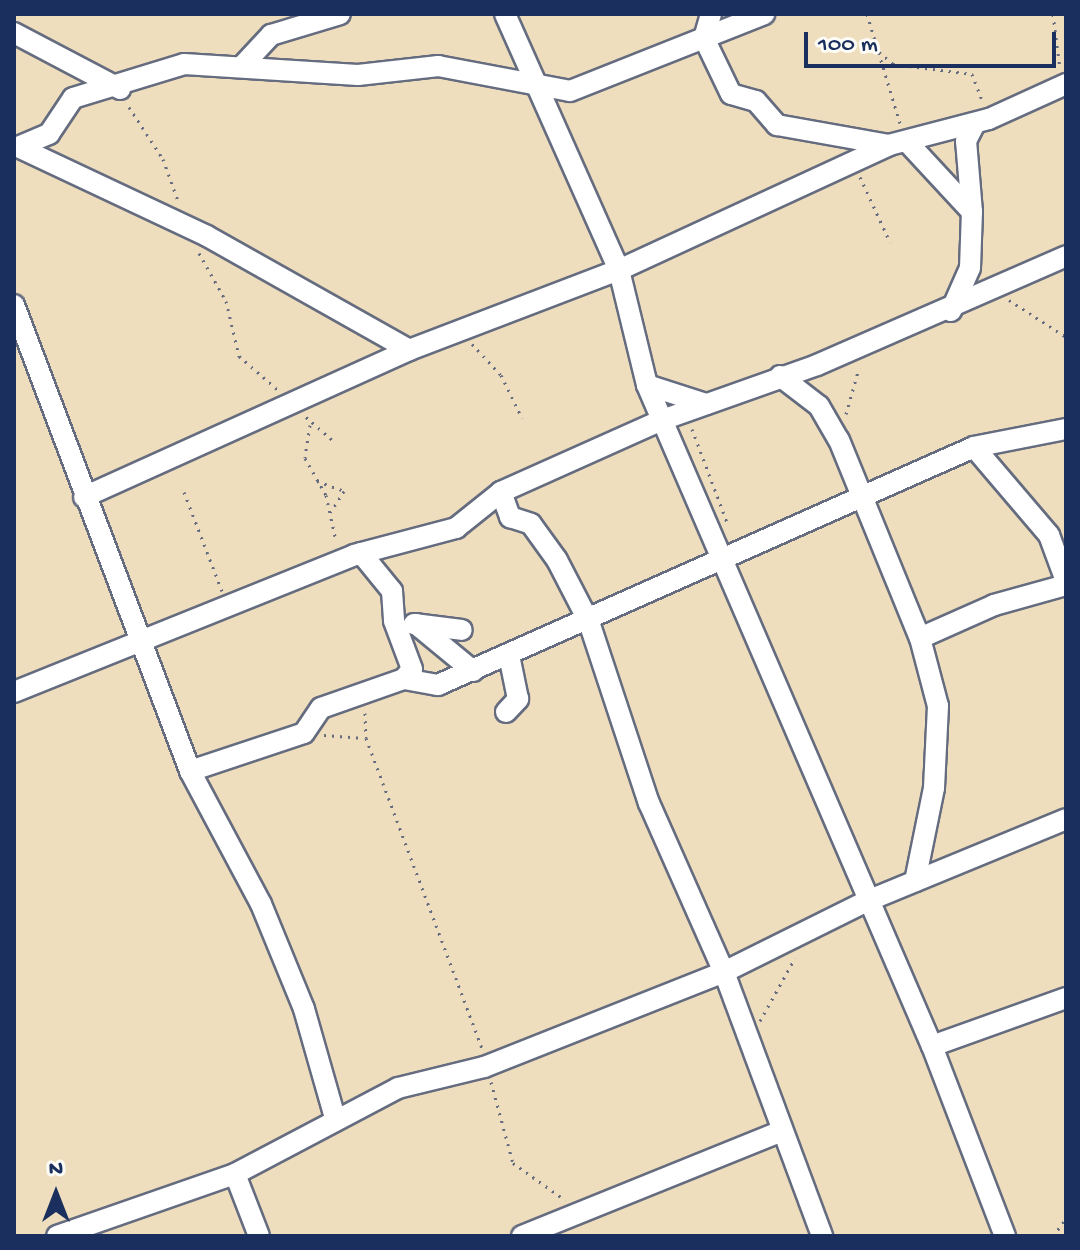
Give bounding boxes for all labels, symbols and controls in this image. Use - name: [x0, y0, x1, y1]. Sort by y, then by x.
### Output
- scale bar: [808, 16, 1060, 66]
- text: 100 m: [818, 31, 878, 60]
- north arrow: [16, 1154, 96, 1234]
- text: N: [49, 1157, 63, 1183]

